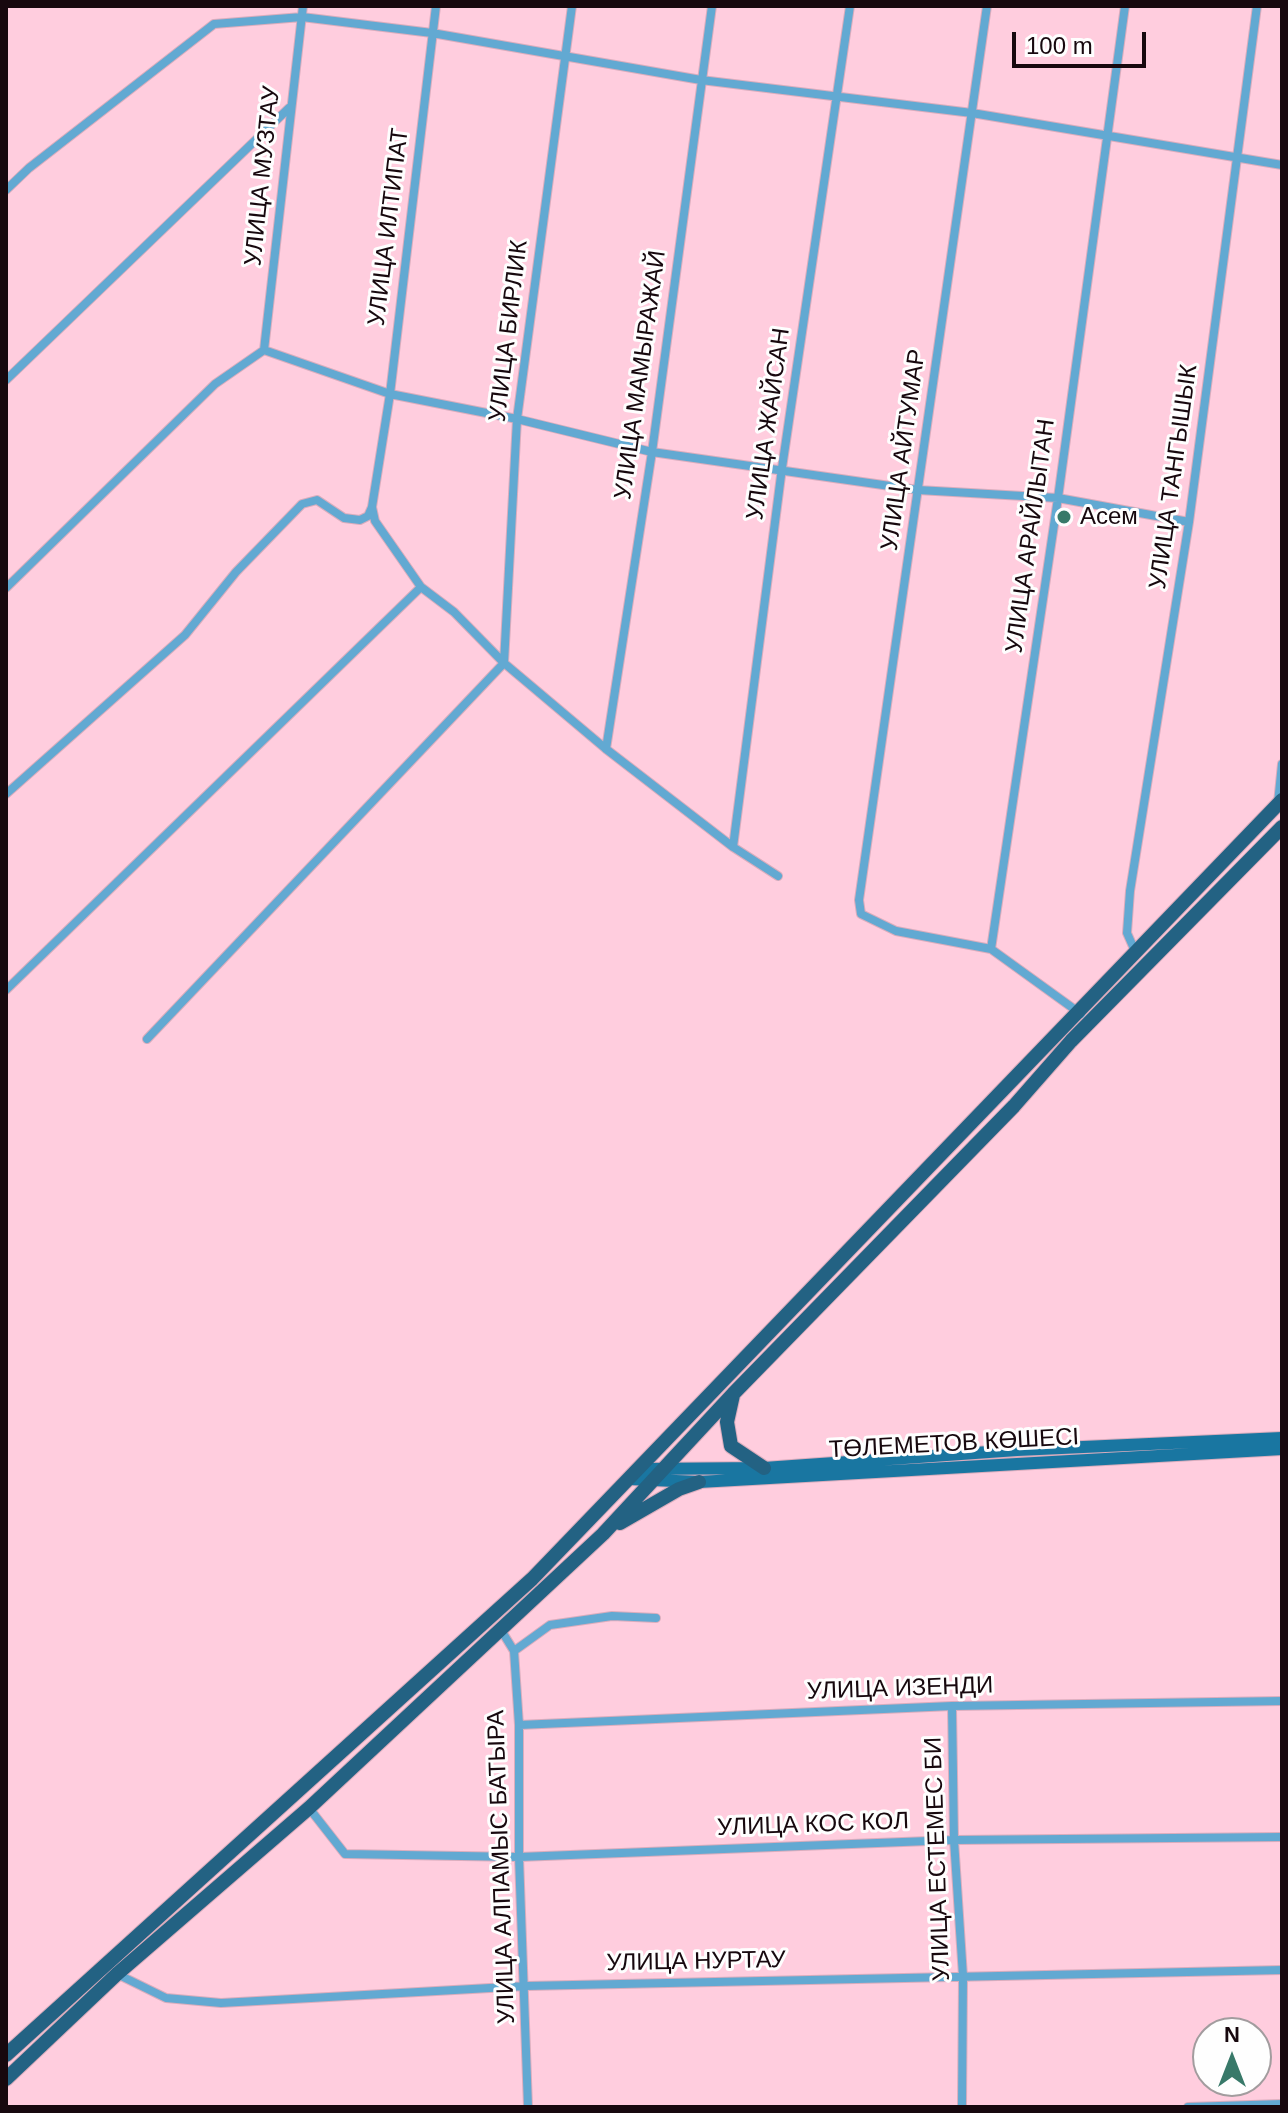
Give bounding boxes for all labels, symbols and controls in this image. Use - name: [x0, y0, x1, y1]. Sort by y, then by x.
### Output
- scale bar: [1016, 16, 1150, 66]
- text: 100 m: [1026, 32, 1093, 59]
- street label: УЛИЦА МУЗТАУ: [239, 85, 287, 267]
- street label: УЛИЦА ИЛТИПАТ: [363, 127, 415, 327]
- street label: УЛИЦА БИРЛИК: [484, 239, 534, 423]
- street label: УЛИЦА МАМЫРАЖАЙ: [609, 249, 673, 501]
- street label: УЛИЦА ЖАЙСАН: [741, 326, 797, 522]
- street label: УЛИЦА АЙТУМАР: [876, 347, 932, 553]
- street label: УЛИЦА ТАНГЫШЫК: [1144, 363, 1204, 591]
- street label: УЛИЦА АРАЙЛЫТАН: [1000, 417, 1062, 655]
- place label: Асем: [1080, 503, 1138, 531]
- marker: Асем: [1055, 508, 1073, 526]
- street label: ТӨЛЕМЕТОВ КӨШЕСІ: [828, 1423, 1080, 1465]
- street label: УЛИЦА ИЗЕНДИ: [806, 1671, 994, 1707]
- street label: УЛИЦА АЛПАМЫС БАТЫРА: [482, 1709, 522, 2025]
- street label: УЛИЦА ЕСТЕМЕС БИ: [919, 1737, 957, 1981]
- street label: УЛИЦА КОС КОЛ: [716, 1807, 910, 1843]
- street label: УЛИЦА НУРТАУ: [606, 1946, 786, 1978]
- north arrow: [1192, 2017, 1272, 2097]
- text: N: [1224, 2022, 1240, 2047]

